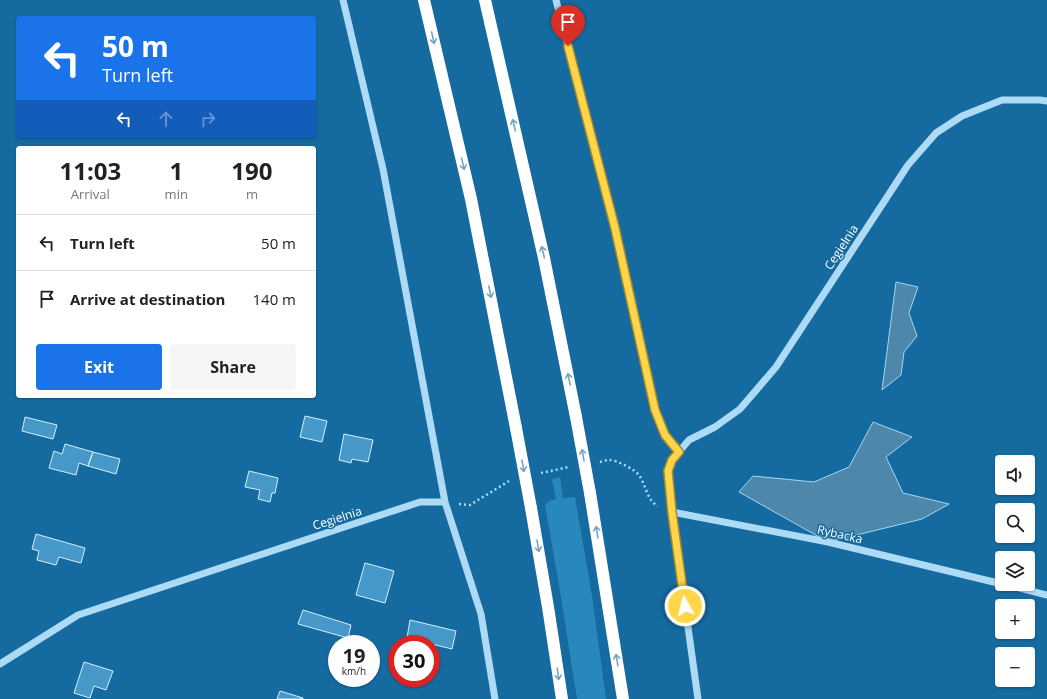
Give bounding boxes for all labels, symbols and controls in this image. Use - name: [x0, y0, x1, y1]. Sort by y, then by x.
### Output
- pin: [551, 5, 585, 46]
- icon: arrive: [557, 11, 579, 33]
- text: 50 m: [102, 27, 169, 65]
- one-way arrow: [430, 31, 438, 44]
- icon: left: [36, 32, 88, 84]
- text: Turn left: [102, 63, 173, 87]
- icon: left: [113, 108, 135, 130]
- icon: ahead: [155, 108, 177, 130]
- icon: right: [197, 108, 219, 130]
- one-way arrow: [509, 119, 517, 132]
- text: 11:03: [59, 154, 121, 187]
- text: 1: [169, 154, 183, 187]
- text: 190: [231, 154, 273, 187]
- one-way arrow: [460, 158, 468, 171]
- text: Arrival: [71, 185, 110, 203]
- text: min: [165, 185, 188, 203]
- text: m: [246, 185, 258, 203]
- street label: Cegielnia: [820, 221, 862, 273]
- icon: left: [36, 232, 58, 254]
- text: Turn left: [70, 233, 135, 253]
- text: 50 m: [261, 233, 296, 253]
- one-way arrow: [538, 245, 546, 258]
- one-way arrow: [486, 285, 494, 298]
- icon: arrive: [36, 288, 58, 310]
- text: Arrive at destination: [70, 289, 225, 309]
- text: 140 m: [252, 289, 296, 309]
- button: Exit: [36, 344, 162, 390]
- button: Share: [170, 344, 296, 390]
- one-way arrow: [564, 373, 572, 386]
- one-way arrow: [579, 449, 587, 462]
- map controls: [995, 455, 1035, 687]
- button: sound: [995, 455, 1035, 495]
- one-way arrow: [520, 459, 528, 472]
- street label: Cegielnia: [310, 502, 364, 534]
- button: search: [995, 503, 1035, 543]
- street label: Rybacka: [816, 521, 864, 547]
- one-way arrow: [592, 526, 600, 539]
- one-way arrow: [534, 539, 542, 552]
- button: layers: [995, 551, 1035, 591]
- position arrow: [664, 585, 706, 627]
- button: +: [995, 599, 1035, 639]
- speed limit sign: 30: [388, 635, 440, 687]
- text: 19: [343, 642, 365, 669]
- button: −: [995, 647, 1035, 687]
- one-way arrow: [613, 654, 621, 667]
- text: km/h: [342, 664, 366, 678]
- one-way arrow: [554, 667, 562, 680]

